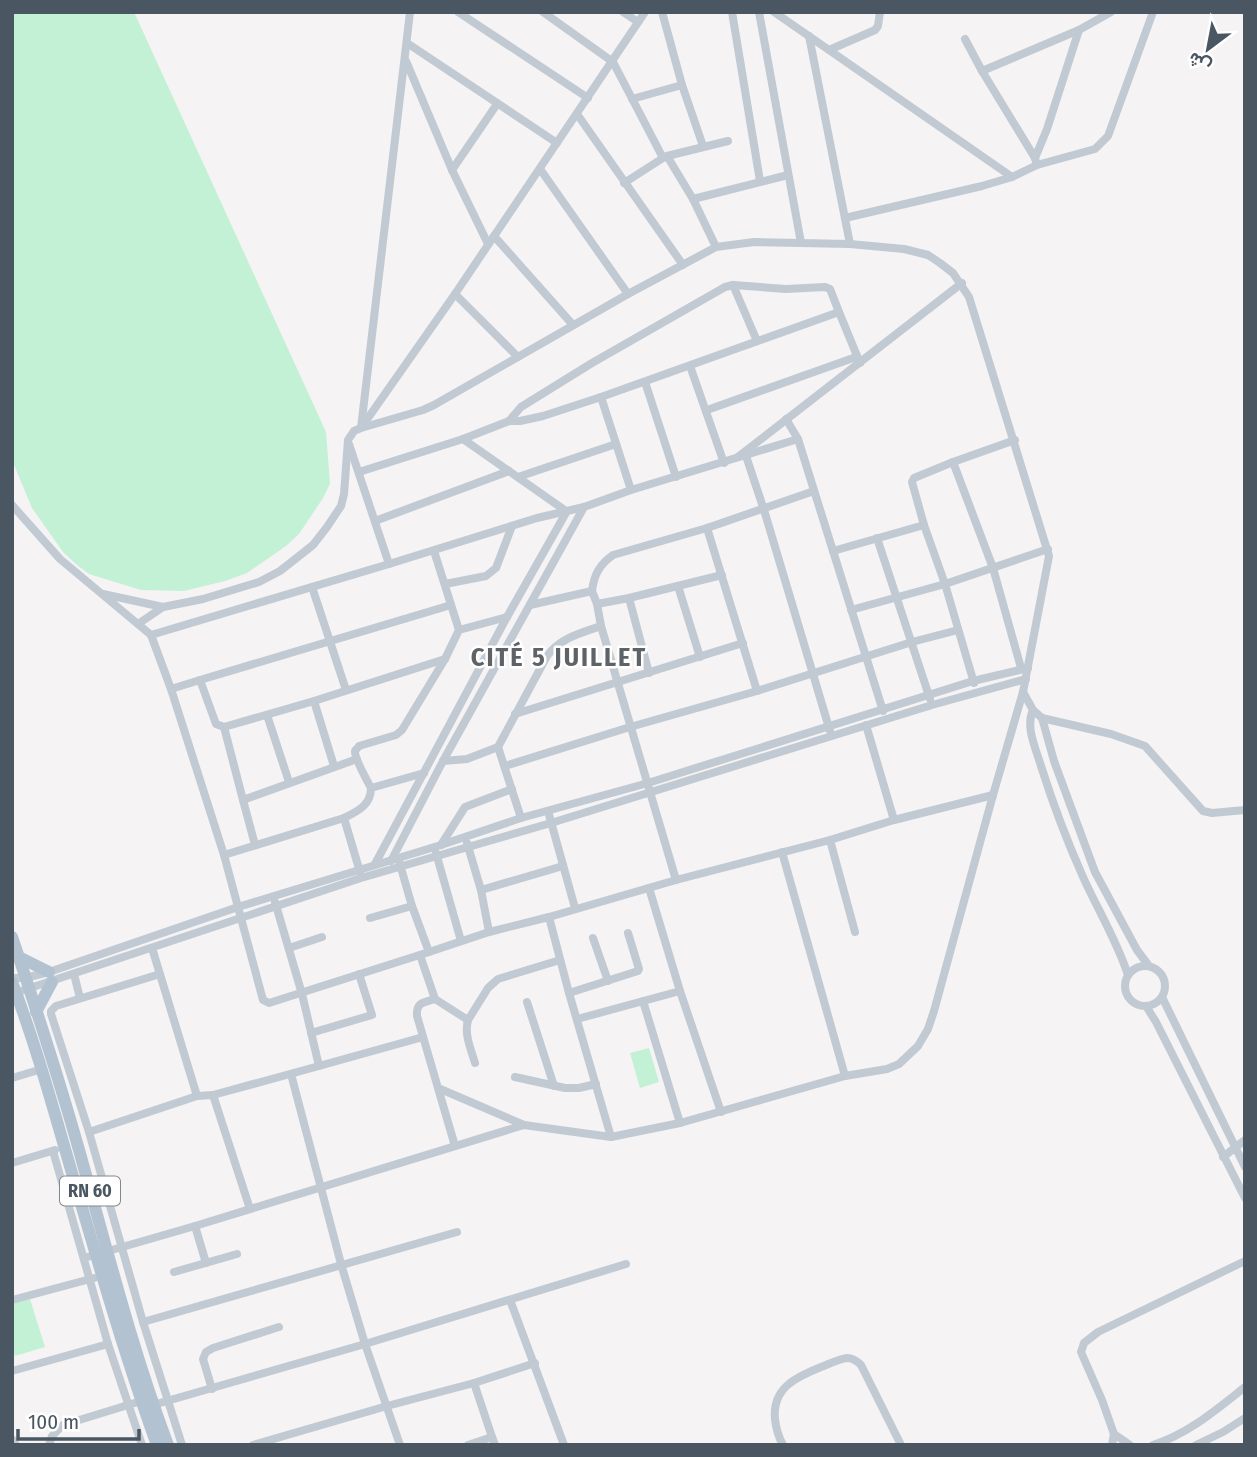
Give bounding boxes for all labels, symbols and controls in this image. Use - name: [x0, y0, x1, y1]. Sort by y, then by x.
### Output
- north arrow: [1173, 14, 1243, 84]
- text: ش: [1183, 47, 1215, 79]
- district label: CITÉ 5 JUILLET: [471, 641, 647, 673]
- road number: RN 60: [60, 1176, 120, 1206]
- scale bar: [18, 1398, 138, 1442]
- text: 100 m: [28, 1409, 79, 1435]

